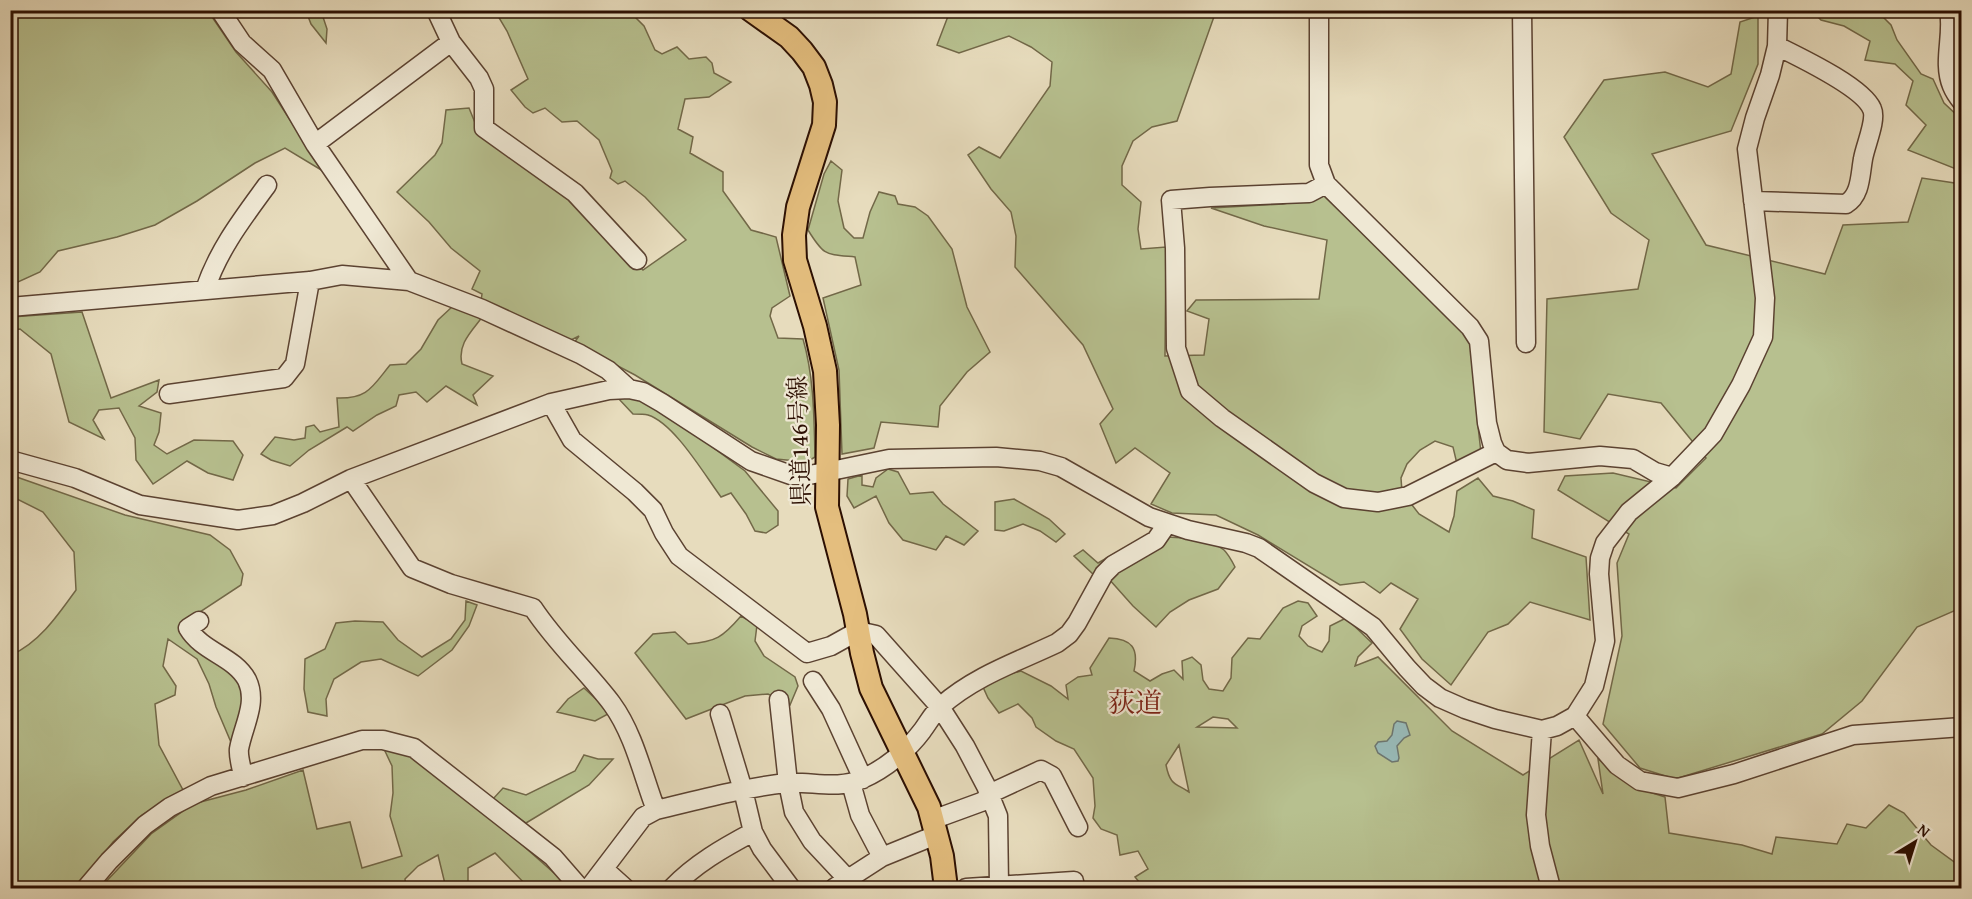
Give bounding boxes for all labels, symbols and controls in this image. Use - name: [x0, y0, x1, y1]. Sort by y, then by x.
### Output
- street label: 県道146号線: [779, 375, 819, 507]
- district label: 荻道: [1108, 682, 1162, 722]
- north arrow: [1885, 812, 1945, 872]
- text: N: [1913, 817, 1936, 843]

